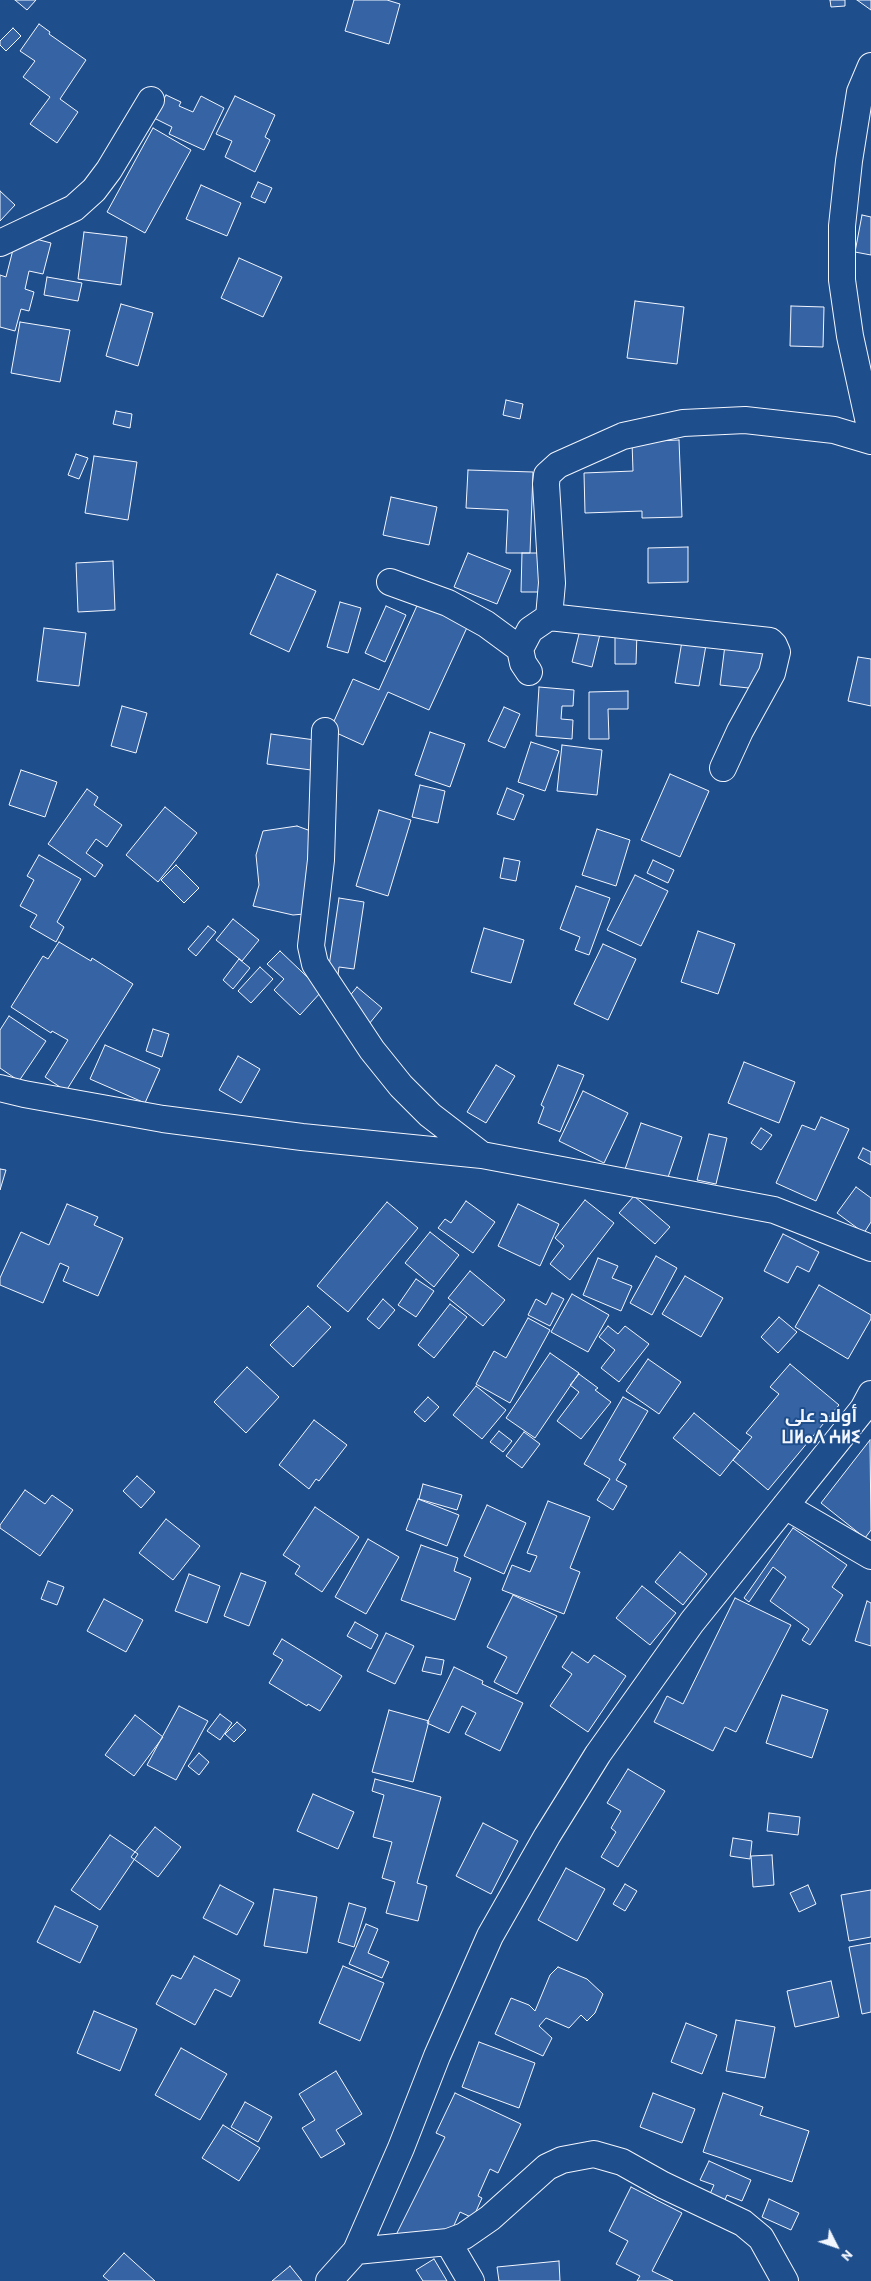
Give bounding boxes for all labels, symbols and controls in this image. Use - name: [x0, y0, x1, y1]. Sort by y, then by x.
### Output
- district label: أولاد علي ⵡⵍⴰⴷ ⵄⵍⵉ: [781, 1405, 861, 1448]
- north arrow: [811, 2221, 861, 2271]
- text: N: [838, 2247, 857, 2265]

